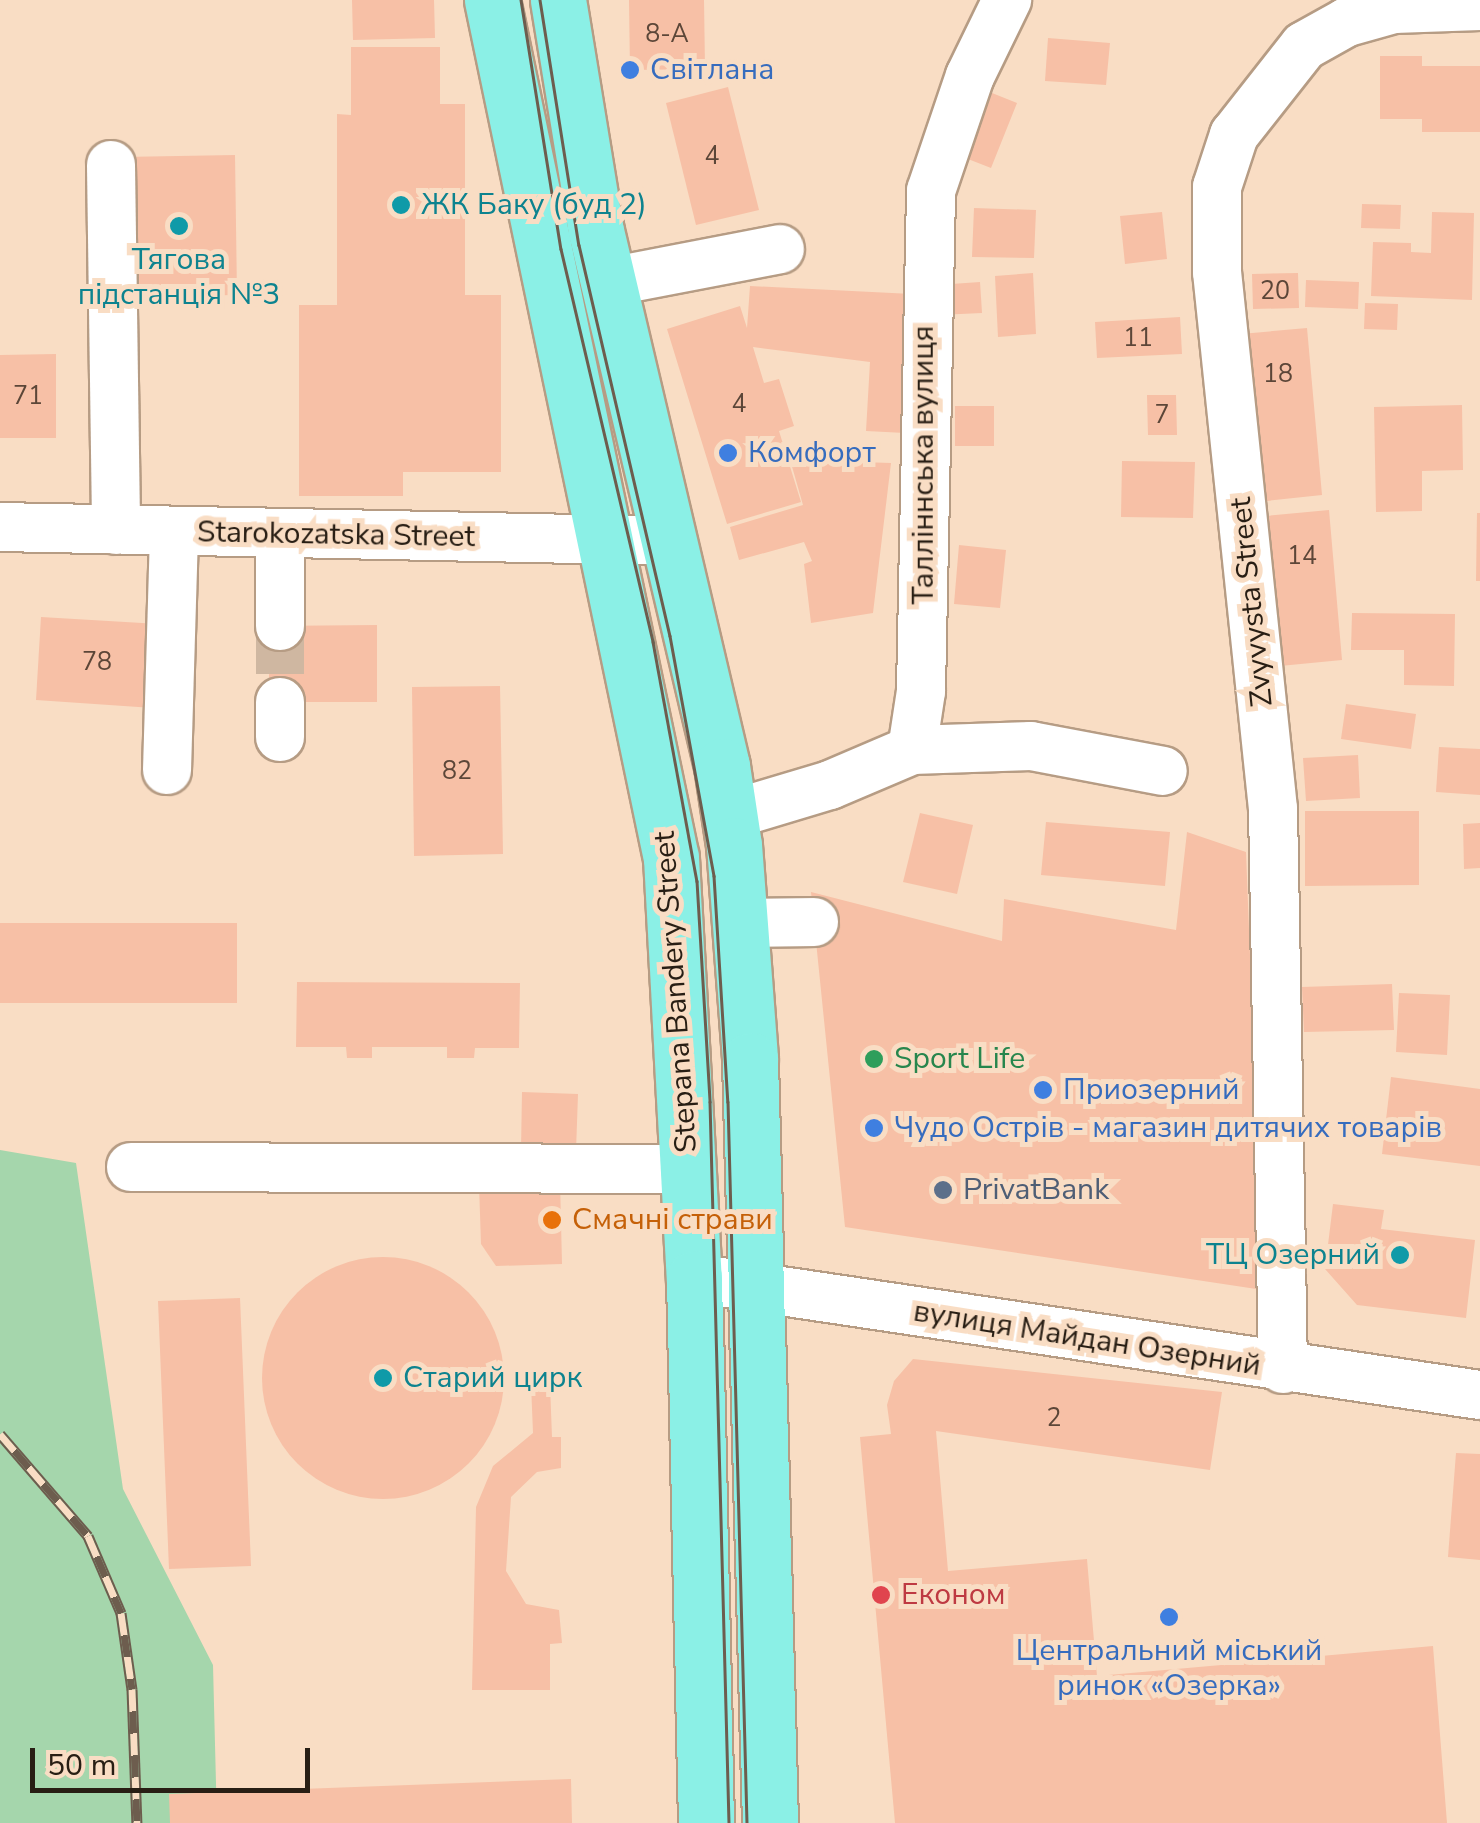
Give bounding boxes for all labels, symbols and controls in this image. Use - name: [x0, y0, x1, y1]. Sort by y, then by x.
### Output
- house number: 8-А: [645, 19, 689, 49]
- place label: Світлана: [650, 52, 774, 88]
- marker: Світлана: [619, 59, 641, 81]
- house number: 4: [705, 141, 719, 171]
- place label: ЖК Баку (буд 2): [421, 187, 647, 223]
- marker: ЖК Баку (буд 2): [390, 194, 412, 216]
- marker: Тягова пiдстанцiя №3: [168, 215, 190, 237]
- place label: Тягова пiдстанцiя №3: [78, 242, 280, 312]
- house number: 20: [1260, 276, 1290, 306]
- house number: 11: [1123, 323, 1153, 353]
- street label: Талліннська вулиця: [906, 326, 942, 604]
- house number: 18: [1263, 359, 1293, 389]
- house number: 71: [13, 381, 43, 411]
- house number: 4: [732, 389, 746, 419]
- house number: 7: [1155, 400, 1169, 430]
- place label: Комфорт: [748, 435, 876, 471]
- marker: Комфорт: [717, 442, 739, 464]
- street label: Zvyvysta Street: [1223, 496, 1281, 708]
- street label: Starokozatska Street: [197, 515, 475, 555]
- house number: 14: [1287, 541, 1317, 571]
- house number: 78: [82, 647, 112, 677]
- house number: 82: [442, 756, 472, 786]
- street label: Stepana Bandery Street: [647, 830, 705, 1154]
- place label: Sport Life: [894, 1041, 1025, 1077]
- marker: Sport Life: [863, 1048, 885, 1070]
- place label: Приозерний: [1063, 1072, 1240, 1108]
- marker: Приозерний: [1032, 1079, 1054, 1101]
- place label: Чудо Острів - магазин дитячих товарів: [894, 1110, 1442, 1146]
- marker: Чудо Острів - магазин дитячих товарів: [863, 1117, 885, 1139]
- place label: PrivatBank: [963, 1172, 1109, 1208]
- marker: PrivatBank: [932, 1179, 954, 1201]
- place label: Смачні страви: [572, 1202, 773, 1238]
- marker: Смачні страви: [541, 1209, 563, 1231]
- place label: ТЦ Озерний: [1206, 1237, 1380, 1273]
- marker: ТЦ Озерний: [1389, 1244, 1411, 1266]
- street label: вулиця Майдан Озерний: [911, 1294, 1263, 1384]
- place label: Старий цирк: [403, 1360, 582, 1396]
- marker: Старий цирк: [372, 1367, 394, 1389]
- house number: 2: [1047, 1403, 1061, 1433]
- place label: Економ: [901, 1577, 1006, 1613]
- marker: Економ: [870, 1584, 892, 1606]
- marker: Центральний міський ринок «Озерка»: [1158, 1606, 1180, 1628]
- place label: Центральний міський ринок «Озерка»: [1016, 1633, 1322, 1704]
- scale bar: [35, 1728, 315, 1790]
- text: 50 m: [47, 1745, 116, 1786]

